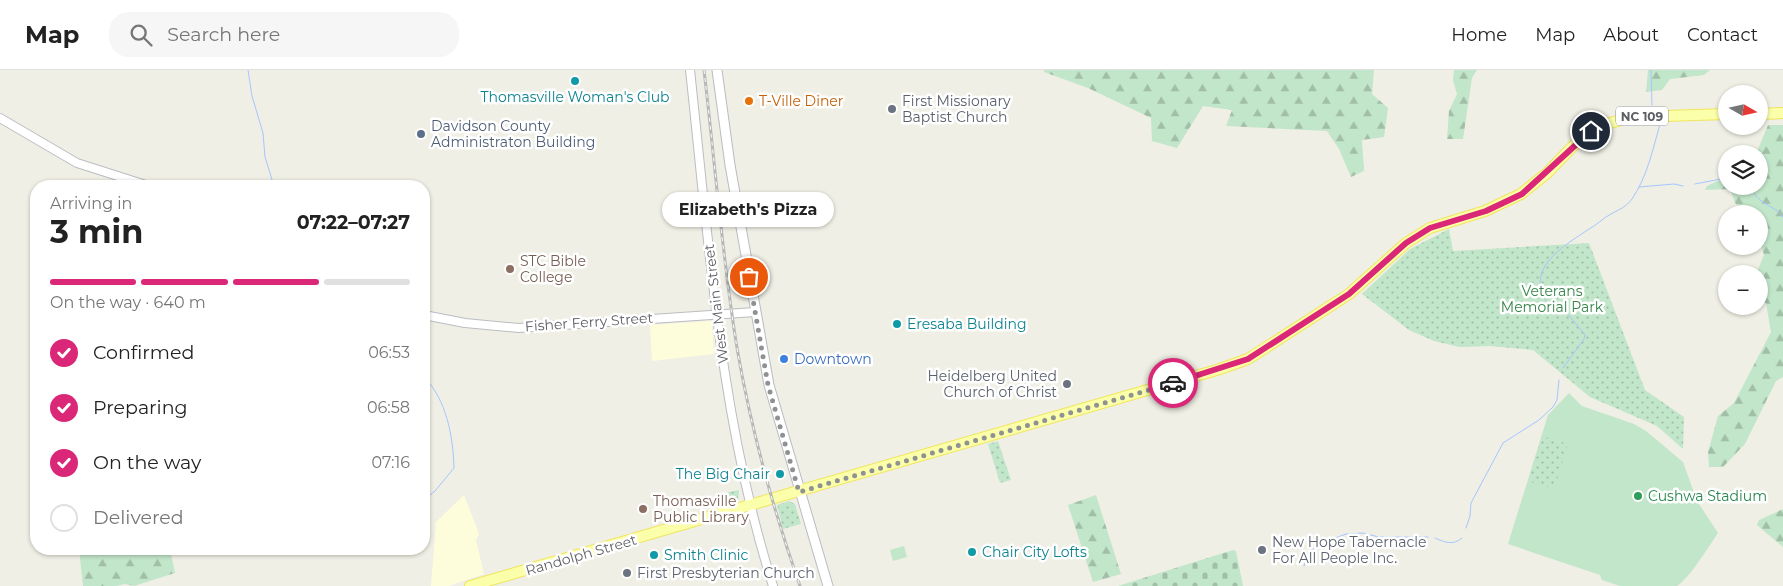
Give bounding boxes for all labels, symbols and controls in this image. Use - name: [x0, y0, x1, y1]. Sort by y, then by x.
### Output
- search box: [109, 12, 459, 57]
- text: Map: [25, 20, 79, 49]
- icon: search: [127, 21, 155, 49]
- text: Search here: [167, 23, 280, 46]
- text: Home: [1451, 24, 1507, 46]
- text: Map: [1535, 24, 1575, 46]
- text: About: [1603, 24, 1659, 46]
- text: Contact: [1687, 24, 1758, 46]
- marker: Thomasville Woman's Club: [569, 75, 581, 87]
- north arrow: [1718, 85, 1768, 135]
- map controls: [1718, 85, 1768, 315]
- place label: Thomasville Woman's Club: [480, 88, 670, 106]
- place label: T-Ville Diner: [759, 92, 844, 110]
- place label: First Missionary Baptist Church: [902, 92, 1011, 126]
- marker: T-Ville Diner: [743, 95, 755, 107]
- marker: First Missionary Baptist Church: [886, 103, 898, 115]
- road number: NC 109: [1616, 106, 1668, 126]
- pin: [1570, 110, 1612, 152]
- place label: Davidson County Administraton Building: [431, 117, 595, 151]
- icon: home: [1577, 117, 1605, 145]
- marker: Davidson County Administraton Building: [415, 128, 427, 140]
- button: layers: [1718, 145, 1768, 195]
- callout: Elizabeth's Pizza: [663, 192, 835, 227]
- text: Arriving in: [50, 194, 132, 213]
- text: Elizabeth's Pizza: [679, 200, 817, 219]
- button: +: [1718, 205, 1768, 255]
- text: 07:22–07:27: [297, 211, 410, 234]
- text: 3 min: [50, 212, 143, 251]
- street label: West Main Street: [700, 243, 732, 365]
- place label: STC Bible College: [520, 252, 586, 286]
- pin: [728, 256, 770, 298]
- marker: STC Bible College: [504, 263, 516, 275]
- icon: bag: [735, 263, 763, 291]
- button: −: [1718, 265, 1768, 315]
- park label: Veterans Memorial Park: [1501, 282, 1604, 316]
- text: On the way · 640 m: [50, 293, 206, 312]
- street label: Fisher Ferry Street: [524, 309, 654, 335]
- place label: Eresaba Building: [907, 315, 1027, 333]
- marker: Eresaba Building: [891, 318, 903, 330]
- icon: check: [50, 339, 78, 367]
- text: Confirmed: [93, 341, 194, 364]
- text: 06:53: [368, 343, 410, 362]
- place label: Downtown: [794, 350, 872, 368]
- marker: Downtown: [778, 353, 790, 365]
- courier: [1148, 358, 1198, 408]
- place label: Heidelberg United Church of Christ: [927, 367, 1057, 401]
- icon: car: [1159, 369, 1187, 397]
- marker: Heidelberg United Church of Christ: [1061, 378, 1073, 390]
- icon: check: [50, 394, 78, 422]
- text: Preparing: [93, 396, 188, 419]
- text: 06:58: [367, 398, 410, 417]
- icon: check: [50, 449, 78, 477]
- text: On the way: [93, 451, 201, 474]
- text: 07:16: [372, 453, 410, 472]
- place label: The Big Chair: [676, 465, 770, 483]
- marker: The Big Chair: [774, 468, 786, 480]
- place label: Cushwa Stadium: [1648, 487, 1767, 505]
- marker: Cushwa Stadium: [1632, 490, 1644, 502]
- place label: Thomasville Public Library: [653, 492, 749, 526]
- marker: Thomasville Public Library: [637, 503, 649, 515]
- text: Delivered: [93, 506, 184, 529]
- street label: Randolph Street: [523, 530, 639, 579]
- place label: New Hope Tabernacle For All People Inc.: [1272, 533, 1427, 567]
- place label: Chair City Lofts: [982, 543, 1087, 561]
- marker: New Hope Tabernacle For All People Inc.: [1256, 544, 1268, 556]
- place label: Smith Clinic: [664, 546, 749, 564]
- marker: Chair City Lofts: [966, 546, 978, 558]
- marker: Smith Clinic: [648, 549, 660, 561]
- place label: First Presbyterian Church: [637, 564, 815, 582]
- marker: First Presbyterian Church: [621, 567, 633, 579]

